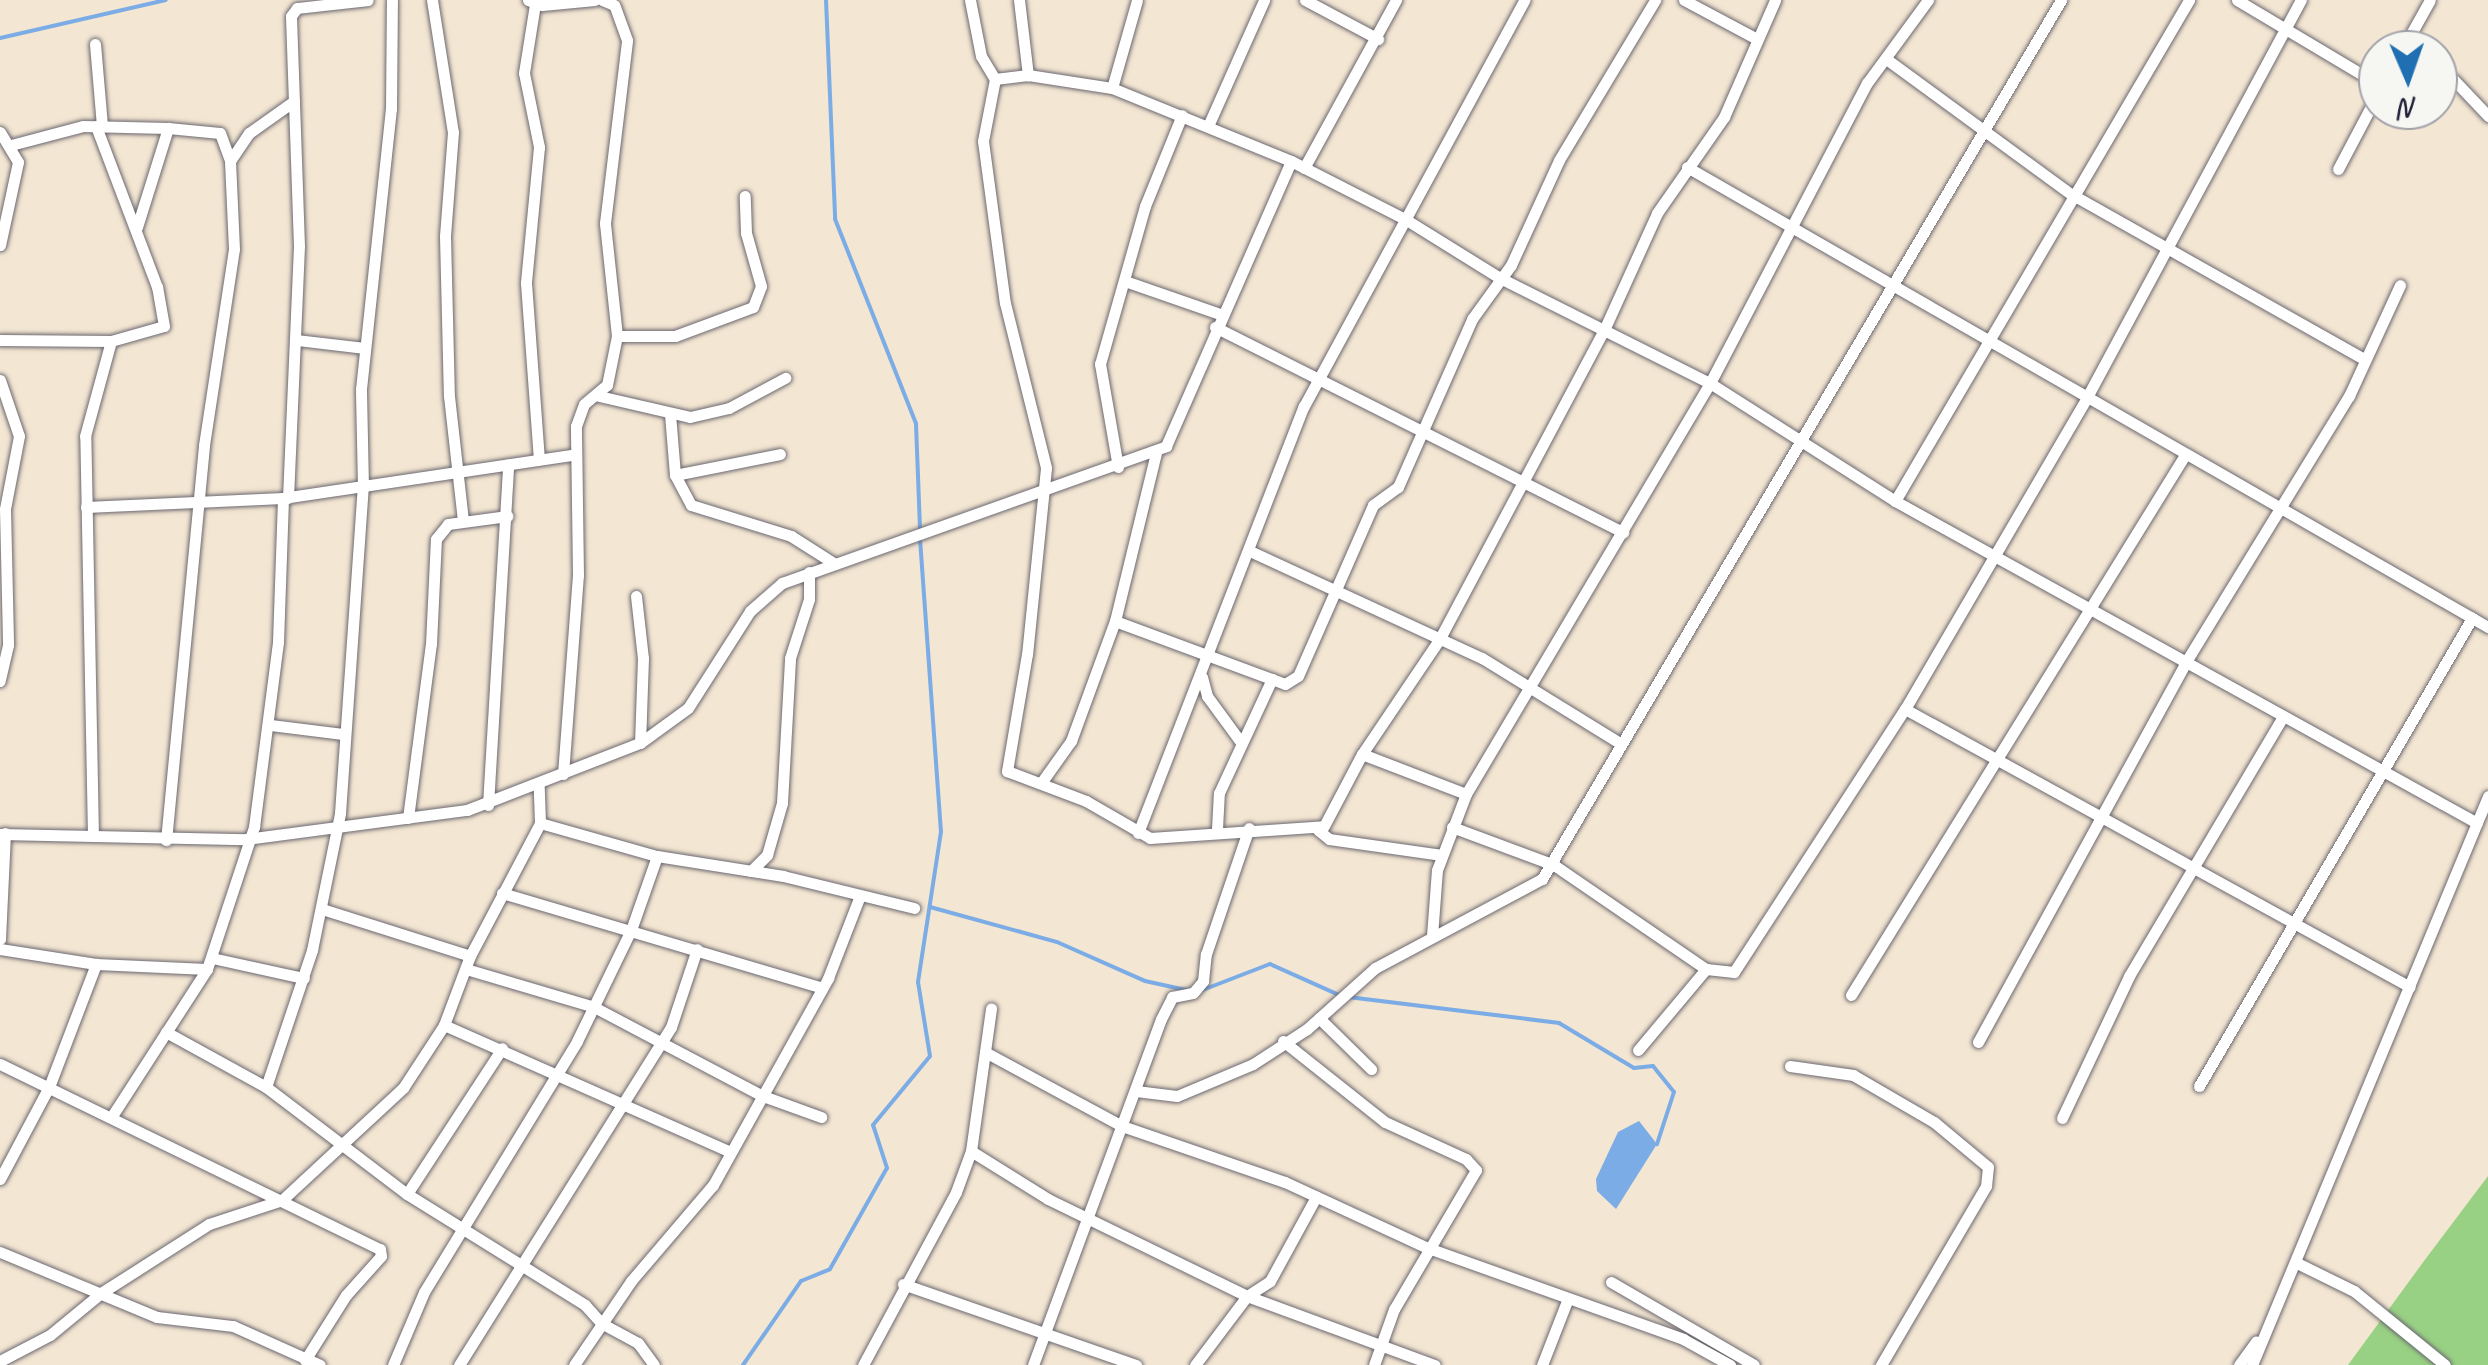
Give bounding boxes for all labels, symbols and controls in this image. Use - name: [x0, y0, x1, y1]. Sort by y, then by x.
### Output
- north arrow: [2358, 30, 2458, 130]
- text: N: [2400, 91, 2418, 126]

